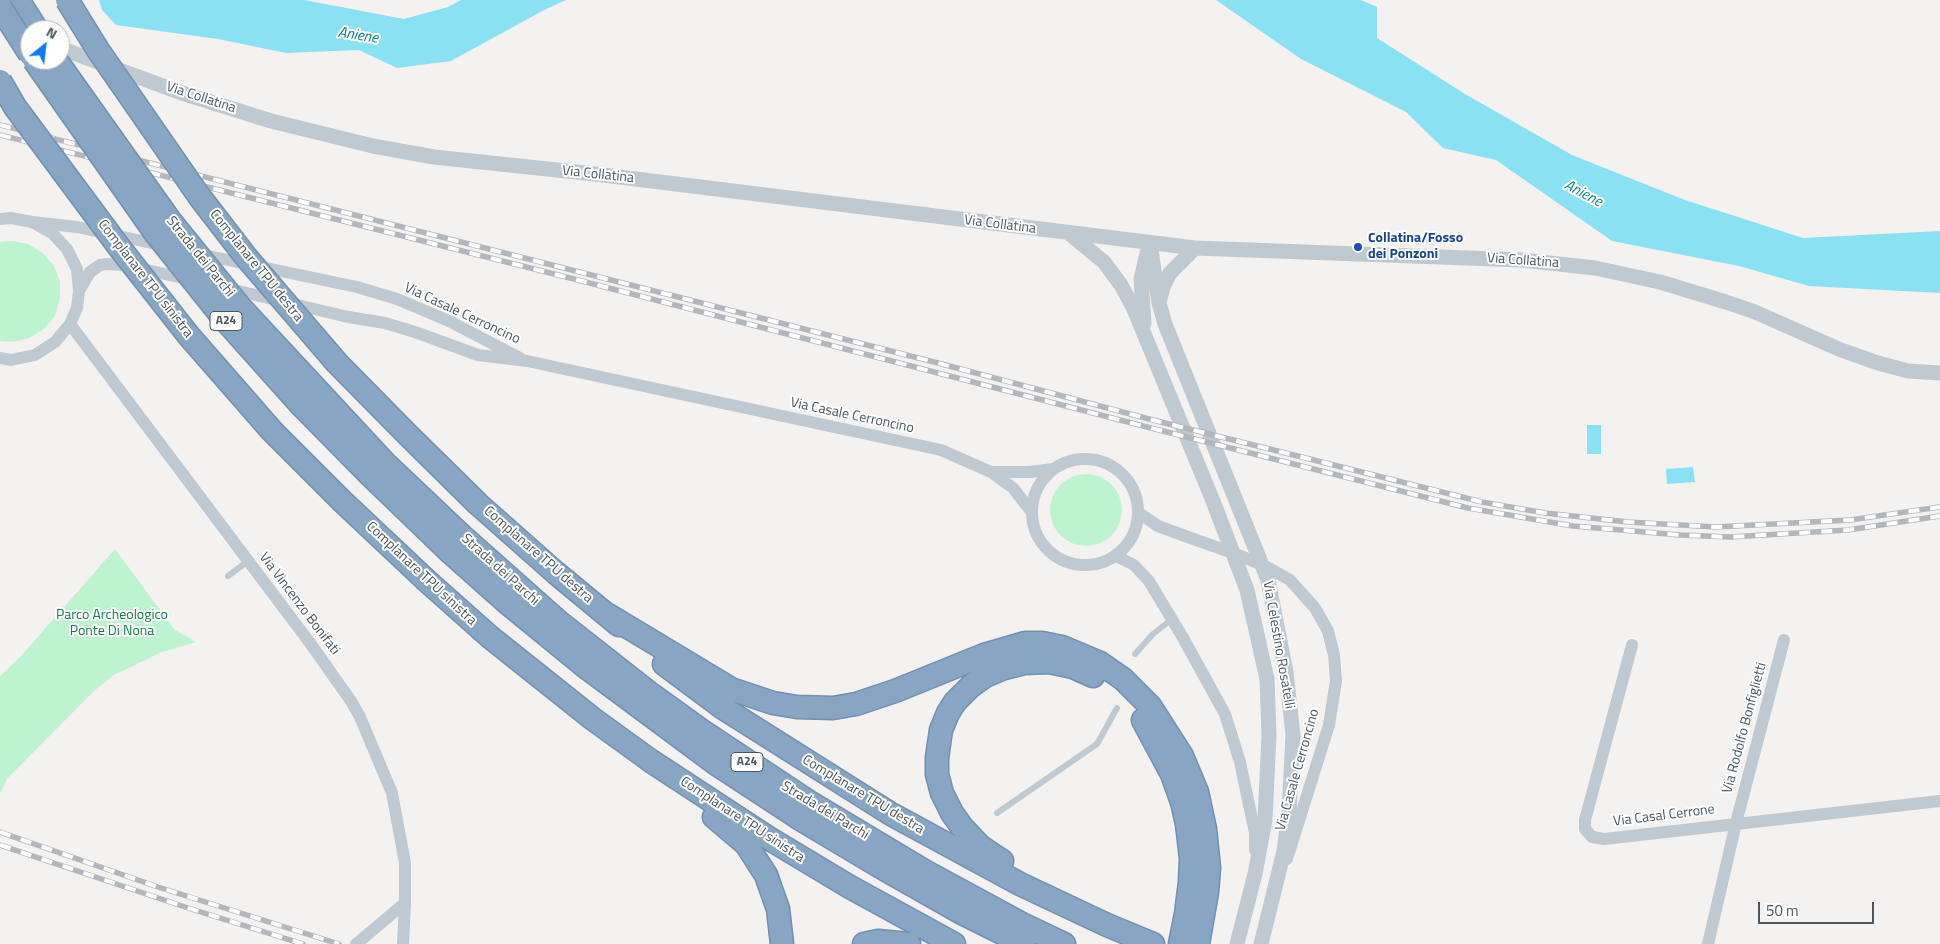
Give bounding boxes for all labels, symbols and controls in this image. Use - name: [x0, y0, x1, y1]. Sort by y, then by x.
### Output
- north arrow: [20, 20, 70, 70]
- text: N: [43, 21, 61, 44]
- water label: Aniene: [337, 24, 379, 48]
- street label: Via Collatina: [164, 79, 238, 117]
- street label: Via Collatina: [561, 163, 635, 187]
- water label: Aniene: [1561, 177, 1605, 211]
- street label: Complanare TPU destra: [206, 207, 306, 325]
- street label: Via Collatina: [963, 212, 1037, 238]
- street label: Strada dei Parchi: [162, 213, 238, 301]
- street label: Complanare TPU sinistra: [94, 217, 196, 341]
- place label: Collatina/Fosso dei Ponzoni: [1368, 231, 1463, 264]
- marker: Collatina/Fosso dei Ponzoni: [1352, 241, 1364, 253]
- street label: Via Collatina: [1486, 250, 1560, 272]
- street label: Via Casale Cerroncino: [401, 280, 523, 348]
- road number: A24: [210, 312, 242, 331]
- street label: Via Casale Cerroncino: [789, 395, 915, 437]
- street label: Complanare TPU destra: [480, 503, 596, 607]
- street label: Complanare TPU sinistra: [362, 518, 480, 630]
- street label: Strada dei Parchi: [458, 531, 542, 609]
- street label: Via Vincenzo Bonifati: [255, 550, 343, 658]
- street label: Via Celestino Rosatelli: [1258, 580, 1298, 710]
- park label: Parco Archeologico Ponte Di Nona: [56, 608, 168, 640]
- street label: Via Rodolfo Bonfiglietti: [1719, 661, 1771, 795]
- street label: Via Casale Cerroncino: [1273, 707, 1323, 833]
- road number: A24: [731, 752, 763, 772]
- street label: Complanare TPU destra: [799, 752, 927, 838]
- street label: Complanare TPU sinistra: [677, 774, 807, 866]
- street label: Strada dei Parchi: [778, 778, 872, 844]
- street label: Via Casal Cerrone: [1612, 801, 1716, 831]
- scale bar: [1760, 892, 1876, 924]
- text: 50 m: [1766, 899, 1799, 922]

